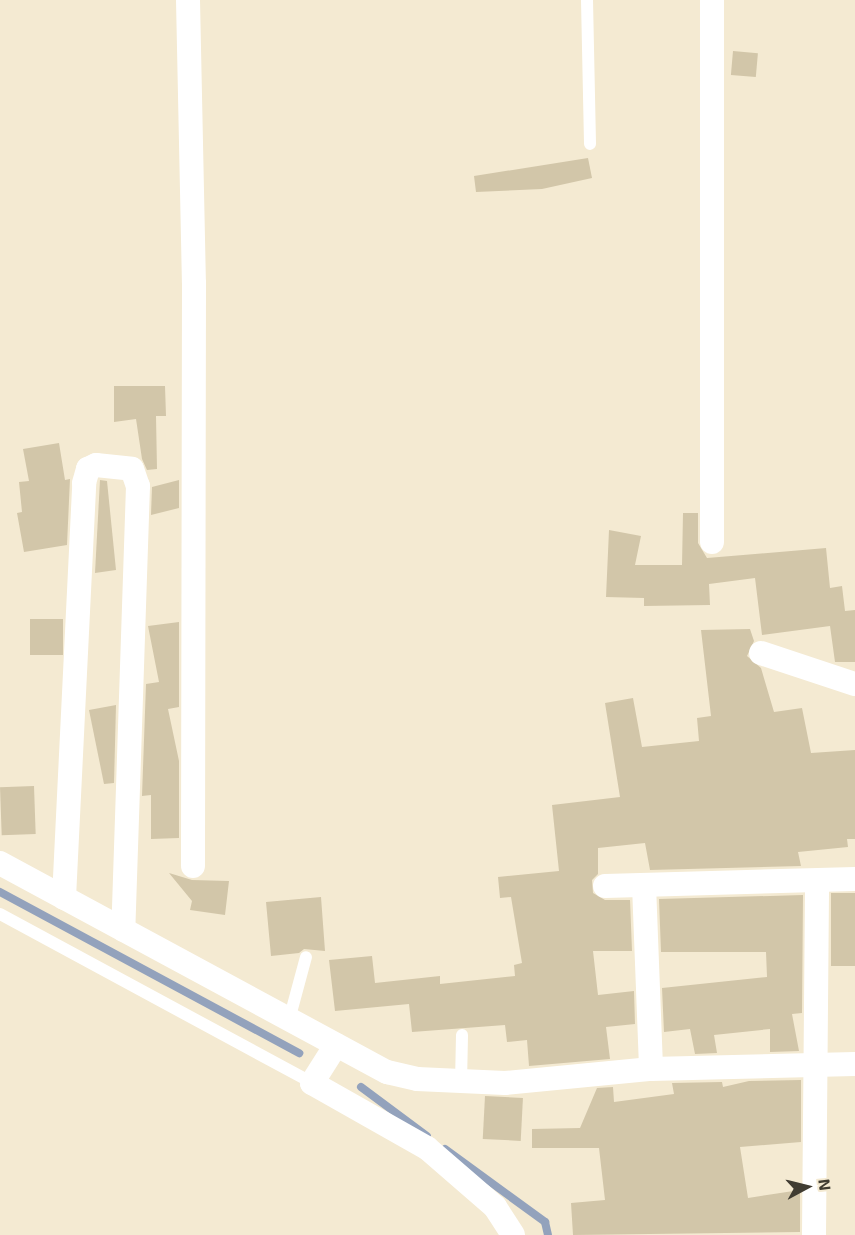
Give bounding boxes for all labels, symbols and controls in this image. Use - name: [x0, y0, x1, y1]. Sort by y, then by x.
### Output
- north arrow: [777, 1157, 837, 1217]
- text: N: [815, 1178, 835, 1192]

